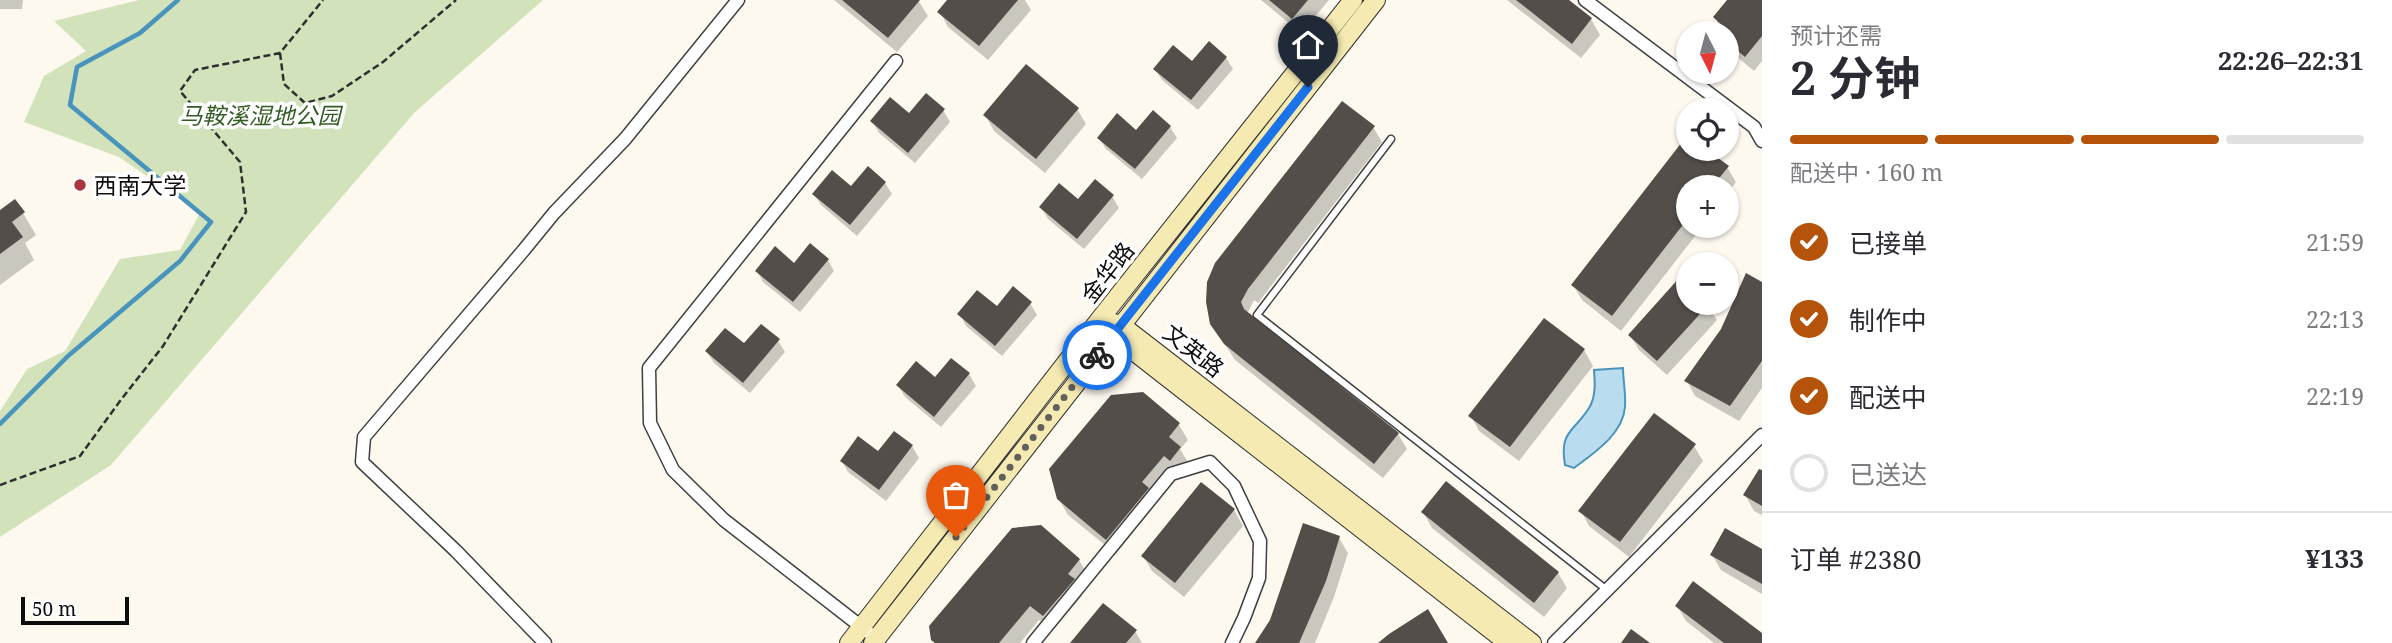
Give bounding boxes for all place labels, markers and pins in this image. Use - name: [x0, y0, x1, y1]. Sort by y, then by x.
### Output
- pin: [1278, 15, 1338, 87]
- place label: 西南大学: [94, 169, 186, 201]
- marker: 西南大学: [72, 177, 88, 193]
- pin: [926, 465, 986, 537]

